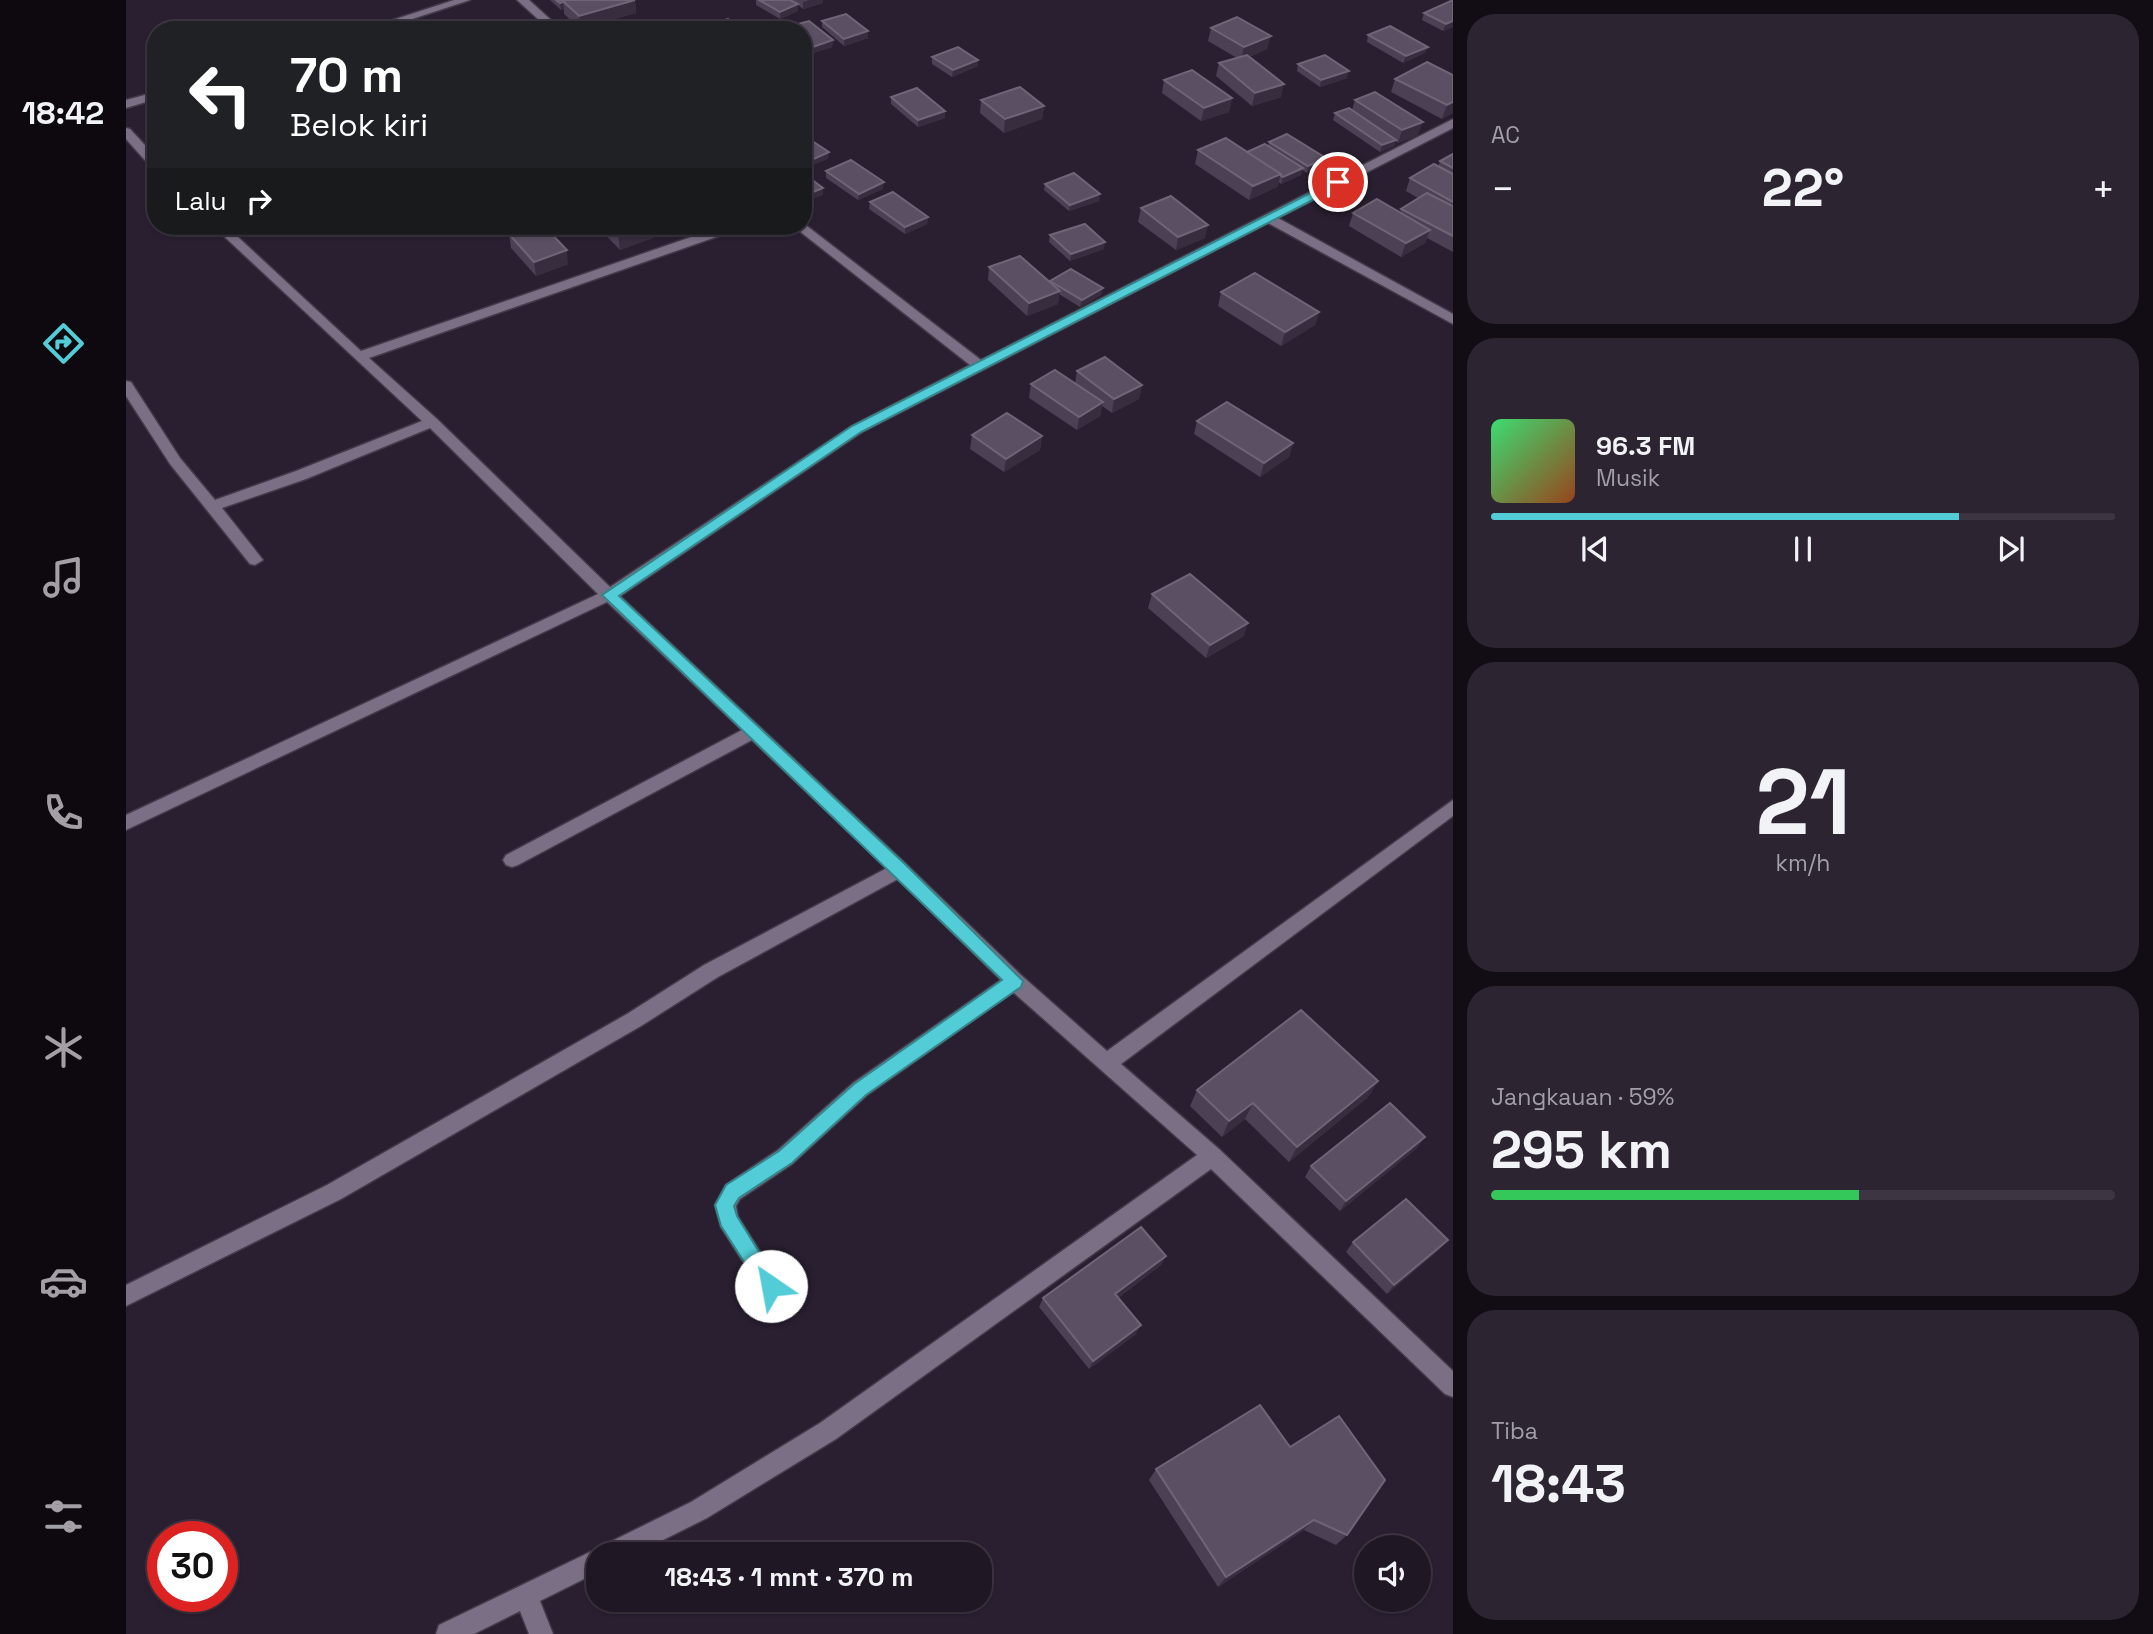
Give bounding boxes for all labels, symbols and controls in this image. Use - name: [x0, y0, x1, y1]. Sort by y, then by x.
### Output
- text: 70 m: [290, 44, 403, 106]
- icon: left: [175, 49, 266, 140]
- text: 18:42: [22, 93, 104, 133]
- text: Belok kiri: [290, 105, 428, 145]
- text: AC: [1491, 120, 1520, 150]
- pin: [1308, 152, 1368, 212]
- text: 22°: [1762, 155, 1844, 221]
- icon: arrive: [1319, 163, 1357, 201]
- text: −: [1491, 165, 1515, 213]
- text: +: [2091, 165, 2115, 213]
- icon: right: [240, 182, 278, 220]
- text: Lalu: [175, 184, 226, 218]
- icon: directions: [39, 319, 88, 368]
- text: 96.3 FM: [1596, 429, 1695, 463]
- text: Musik: [1596, 463, 1660, 493]
- icon: previous: [1576, 530, 1614, 568]
- icon: pause: [1784, 530, 1822, 568]
- icon: next: [1992, 530, 2030, 568]
- icon: music: [39, 553, 88, 602]
- text: 21: [1755, 744, 1851, 861]
- icon: phone: [39, 788, 88, 837]
- text: km/h: [1776, 848, 1830, 878]
- icon: climate: [39, 1023, 88, 1072]
- text: Jangkauan · 59%: [1491, 1082, 1674, 1112]
- text: 295 km: [1491, 1117, 1672, 1183]
- position arrow: [734, 1249, 808, 1323]
- icon: car: [39, 1257, 88, 1306]
- text: Tiba: [1491, 1416, 1538, 1446]
- text: 18:43: [1491, 1451, 1626, 1517]
- icon: filters: [39, 1492, 88, 1541]
- speed limit sign: 30: [147, 1521, 238, 1612]
- map controls: [1354, 1535, 1431, 1612]
- button: sound: [1354, 1535, 1431, 1612]
- text: 18:43 · 1 mnt · 370 m: [664, 1560, 914, 1594]

